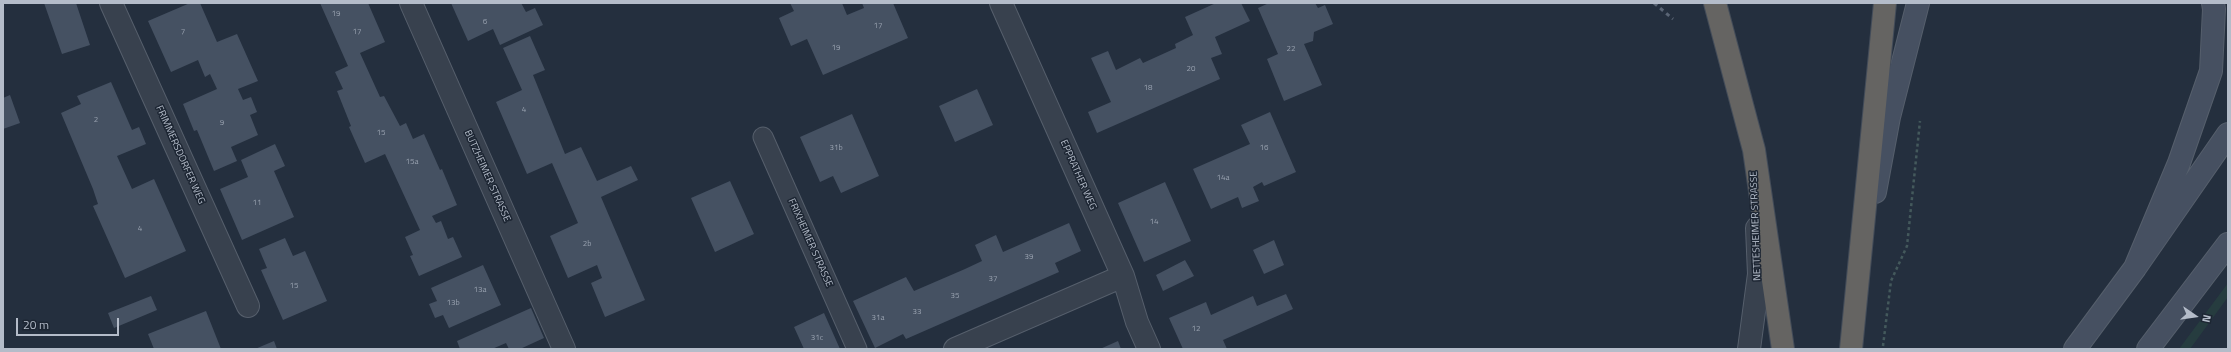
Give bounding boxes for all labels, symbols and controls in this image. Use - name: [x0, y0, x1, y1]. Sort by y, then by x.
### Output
- house number: 19: [332, 9, 340, 19]
- house number: 6: [483, 17, 487, 27]
- house number: 17: [874, 21, 882, 31]
- house number: 7: [181, 27, 185, 37]
- house number: 17: [353, 27, 361, 37]
- house number: 19: [832, 43, 840, 53]
- house number: 22: [1287, 44, 1295, 54]
- house number: 20: [1187, 64, 1195, 74]
- house number: 18: [1144, 83, 1152, 93]
- street label: FRIMMERSDORFER WEG: [153, 104, 207, 206]
- house number: 4: [522, 105, 526, 115]
- house number: 2: [94, 115, 98, 125]
- house number: 9: [220, 118, 224, 128]
- house number: 15: [377, 128, 385, 138]
- street label: BUTZHEIMER STRASSE: [461, 128, 513, 224]
- street label: EPPRATHER WEG: [1057, 138, 1099, 212]
- house number: 31b: [829, 143, 843, 153]
- house number: 16: [1260, 143, 1268, 153]
- house number: 15a: [406, 157, 418, 167]
- street label: NETTESHEIMER STRASSE: [1748, 171, 1764, 281]
- house number: 14a: [1217, 173, 1229, 183]
- street label: FRIXHEIMER STRASSE: [785, 197, 835, 289]
- house number: 11: [253, 198, 261, 208]
- house number: 14: [1150, 217, 1158, 227]
- house number: 4: [138, 224, 142, 234]
- house number: 2b: [583, 239, 591, 249]
- house number: 39: [1025, 252, 1033, 262]
- house number: 37: [989, 274, 997, 284]
- house number: 15: [290, 281, 298, 291]
- house number: 13a: [474, 285, 486, 295]
- house number: 35: [951, 291, 959, 301]
- north arrow: [2175, 296, 2215, 336]
- house number: 13b: [446, 298, 460, 308]
- house number: 33: [913, 307, 921, 317]
- scale bar: [18, 310, 121, 336]
- house number: 31a: [872, 313, 884, 323]
- text: N: [2198, 313, 2215, 324]
- text: 20 m: [23, 315, 49, 334]
- house number: 12: [1192, 324, 1200, 334]
- house number: 31c: [811, 333, 823, 343]

